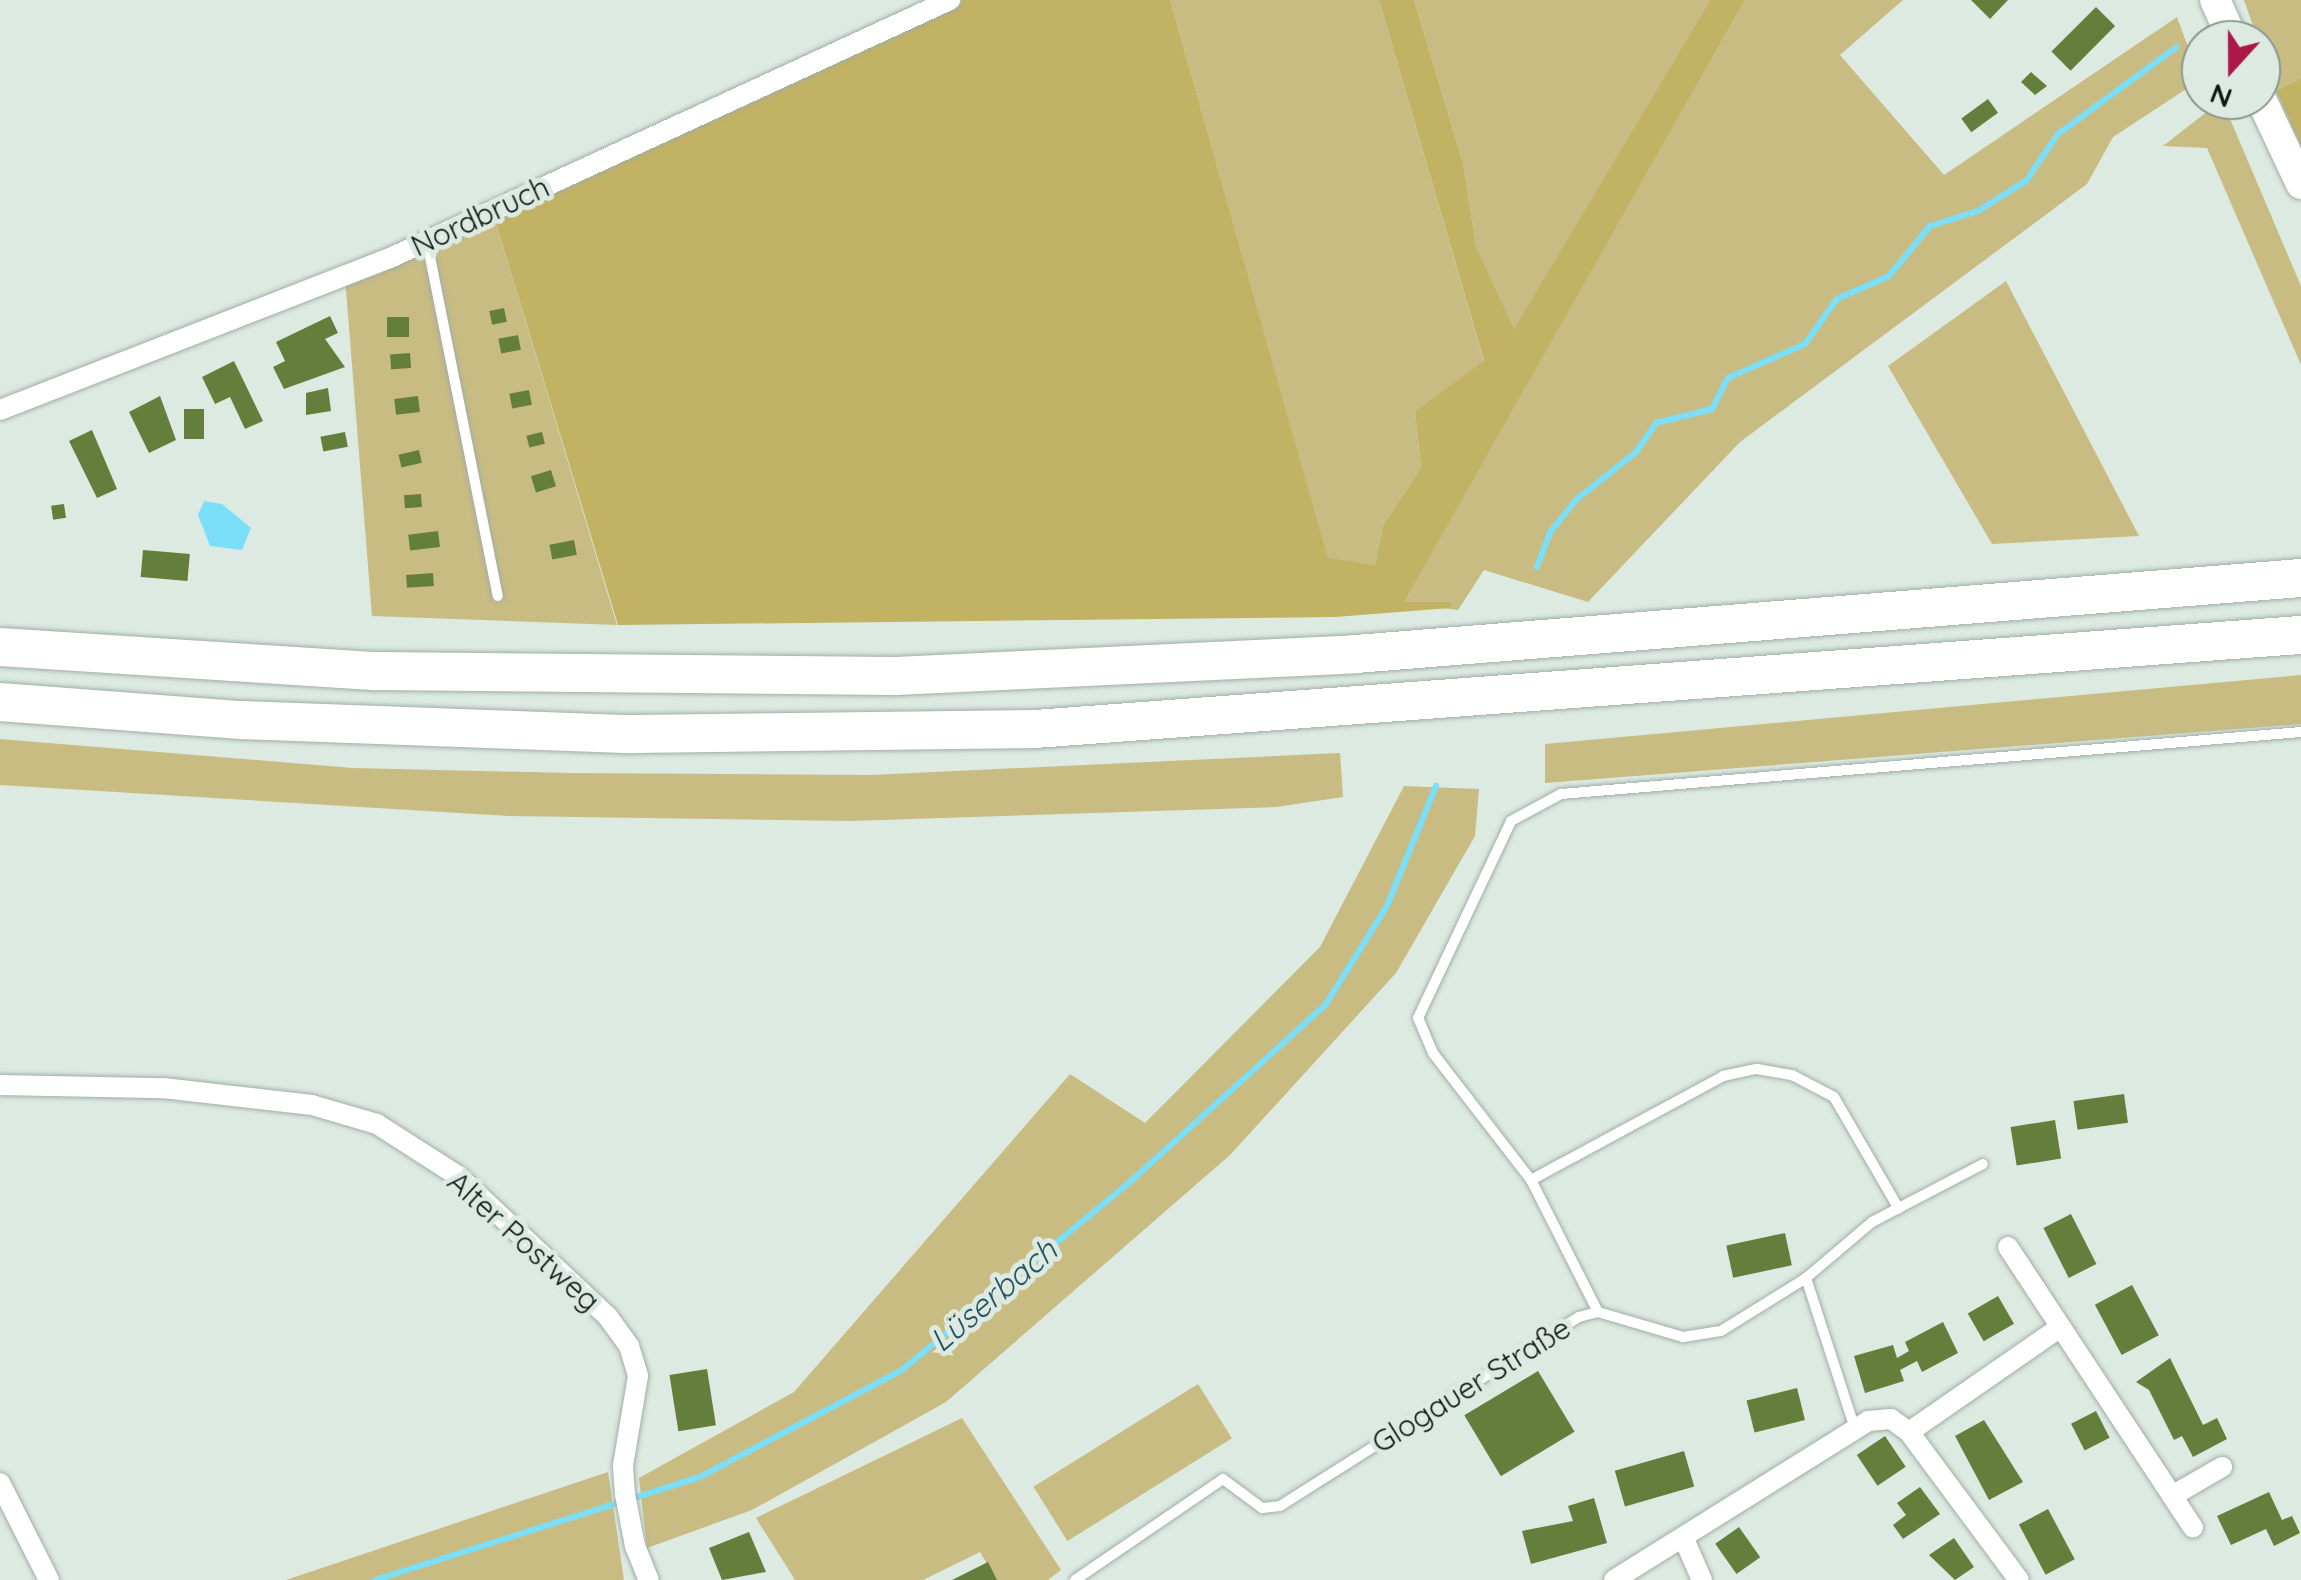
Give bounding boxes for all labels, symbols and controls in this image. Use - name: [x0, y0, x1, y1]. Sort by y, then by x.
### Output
- north arrow: [2181, 20, 2281, 120]
- text: N: [2205, 77, 2237, 117]
- street label: Nordbruch: [405, 168, 555, 264]
- street label: Alter Postweg: [441, 1163, 607, 1319]
- water label: Lüserbach: [922, 1231, 1064, 1359]
- street label: Glogauer Straße: [1365, 1310, 1577, 1460]

